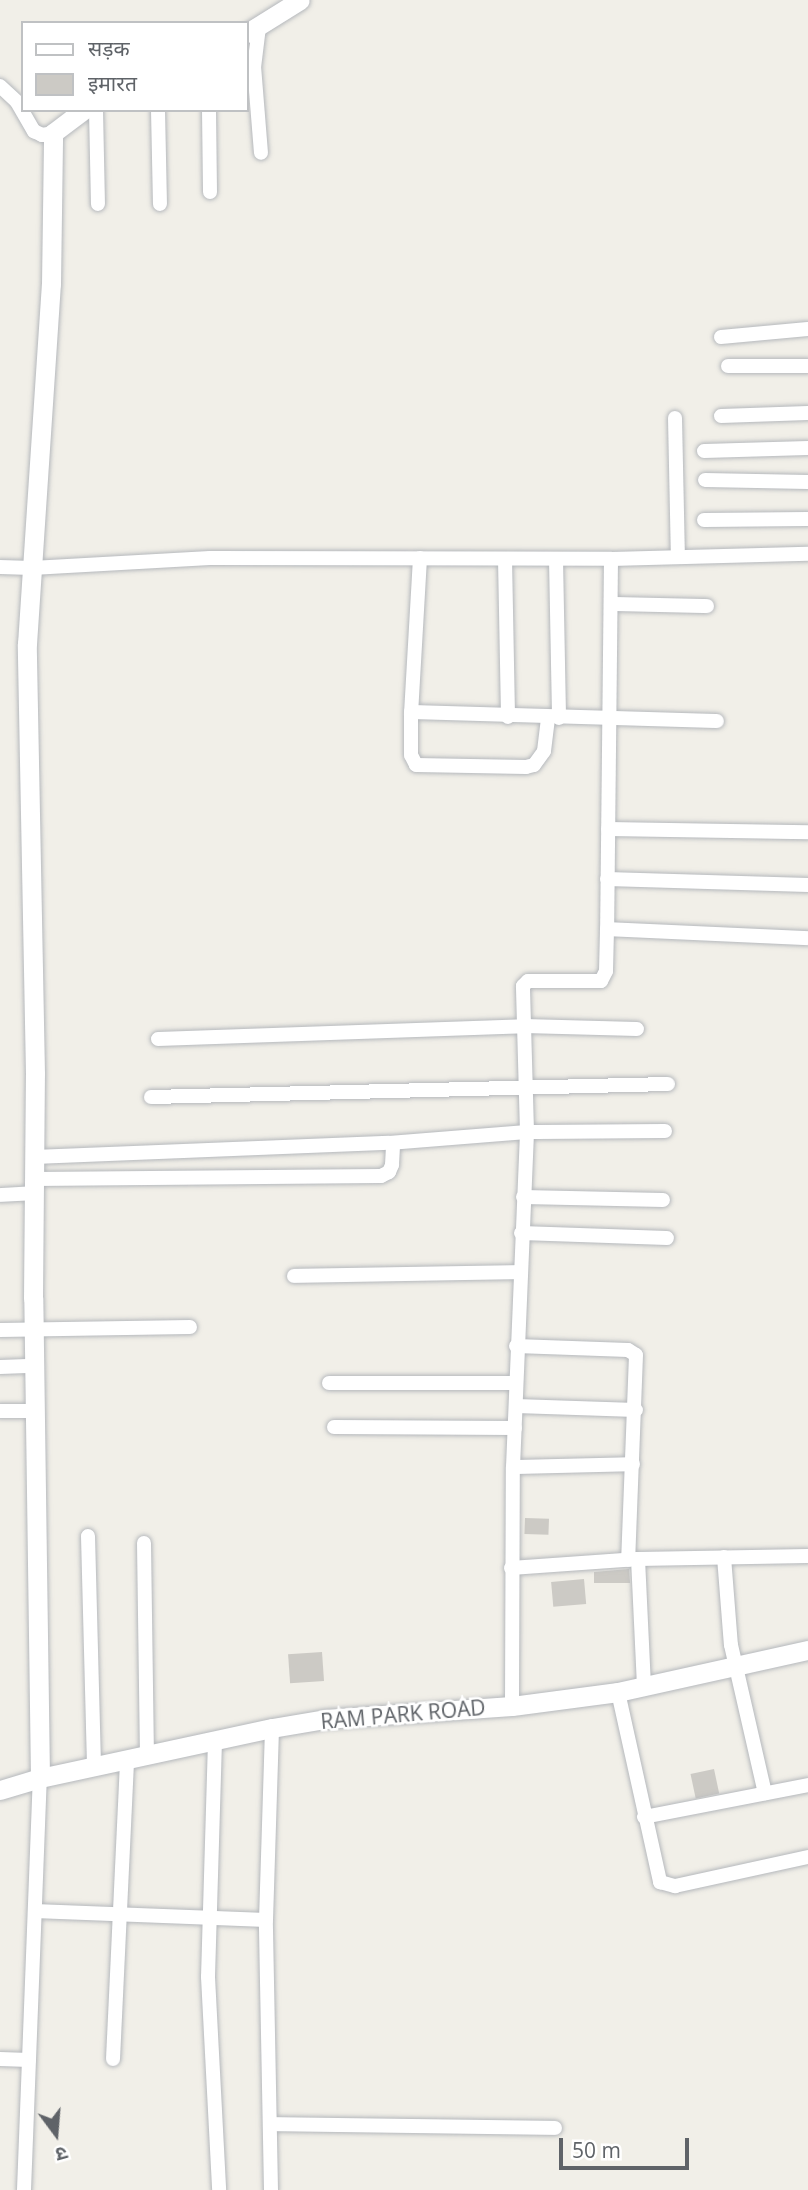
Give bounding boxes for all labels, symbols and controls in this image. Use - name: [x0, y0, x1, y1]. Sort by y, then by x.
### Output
- legend: [21, 21, 248, 112]
- text: सड़क: [88, 34, 130, 62]
- text: इमारत: [88, 69, 137, 97]
- street label: RAM PARK ROAD: [319, 1694, 487, 1734]
- north arrow: [21, 2099, 91, 2169]
- scale bar: [563, 2124, 692, 2168]
- text: 50 m: [572, 2136, 621, 2164]
- text: उ: [53, 2140, 71, 2168]

